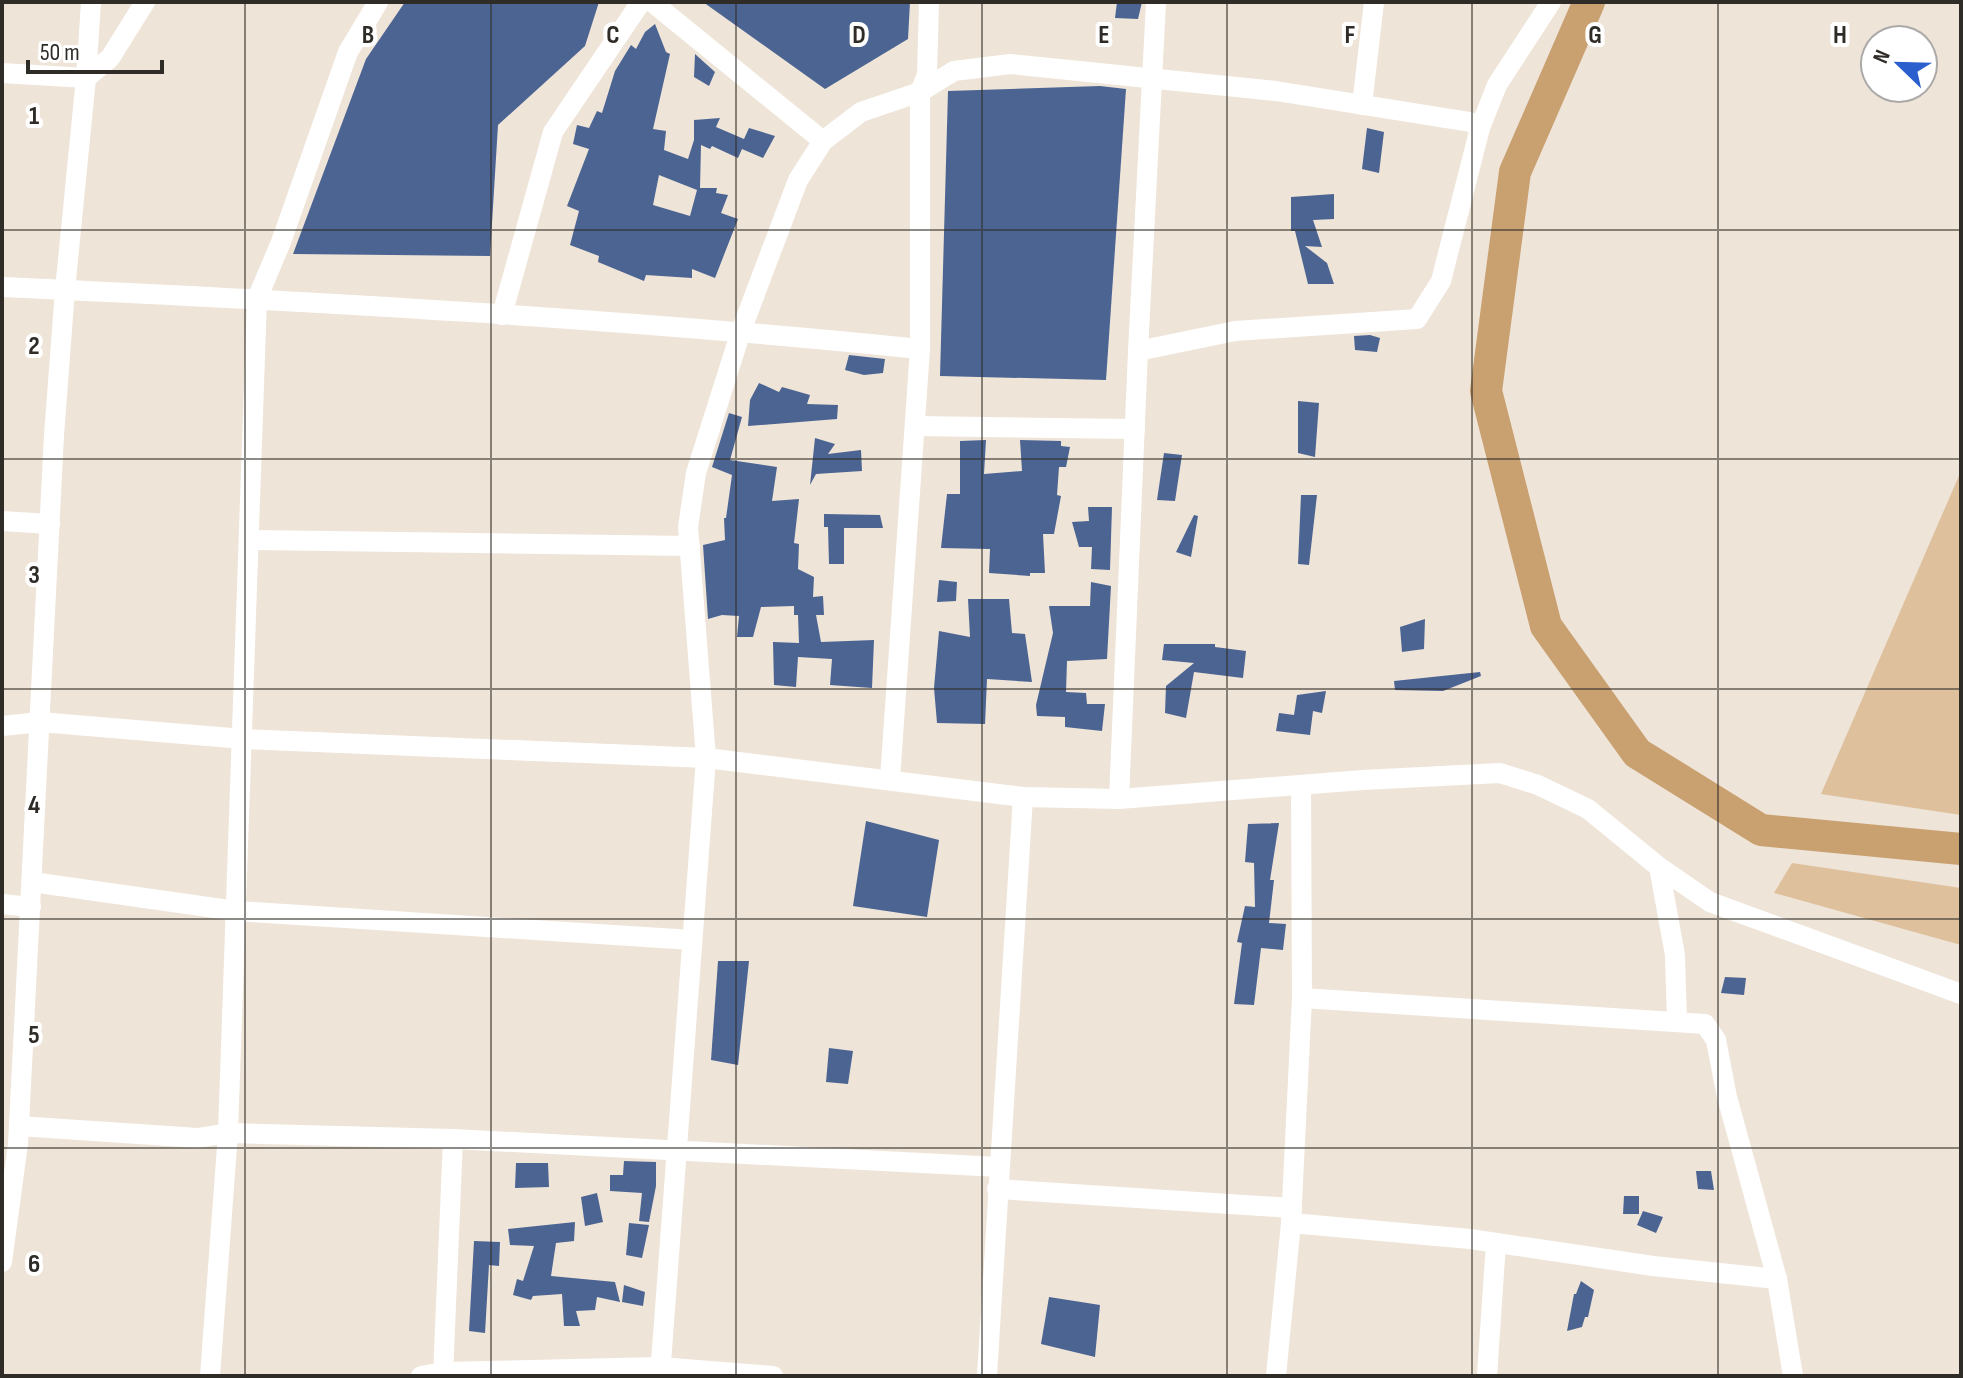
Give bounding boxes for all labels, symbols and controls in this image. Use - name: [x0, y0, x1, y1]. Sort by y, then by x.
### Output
- text: B: [362, 20, 374, 51]
- text: C: [606, 20, 620, 51]
- text: D: [852, 20, 866, 51]
- text: E: [1098, 20, 1110, 51]
- text: F: [1345, 20, 1356, 51]
- text: G: [1588, 20, 1602, 51]
- text: H: [1833, 20, 1847, 51]
- scale bar: [28, 24, 162, 74]
- north arrow: [1859, 24, 1939, 104]
- text: 50 m: [40, 38, 80, 67]
- text: N: [1867, 46, 1897, 67]
- text: 1: [29, 101, 39, 132]
- text: 2: [28, 331, 40, 362]
- text: 3: [28, 560, 40, 591]
- text: 4: [28, 790, 40, 821]
- text: 5: [28, 1020, 40, 1051]
- text: 6: [28, 1249, 40, 1280]

